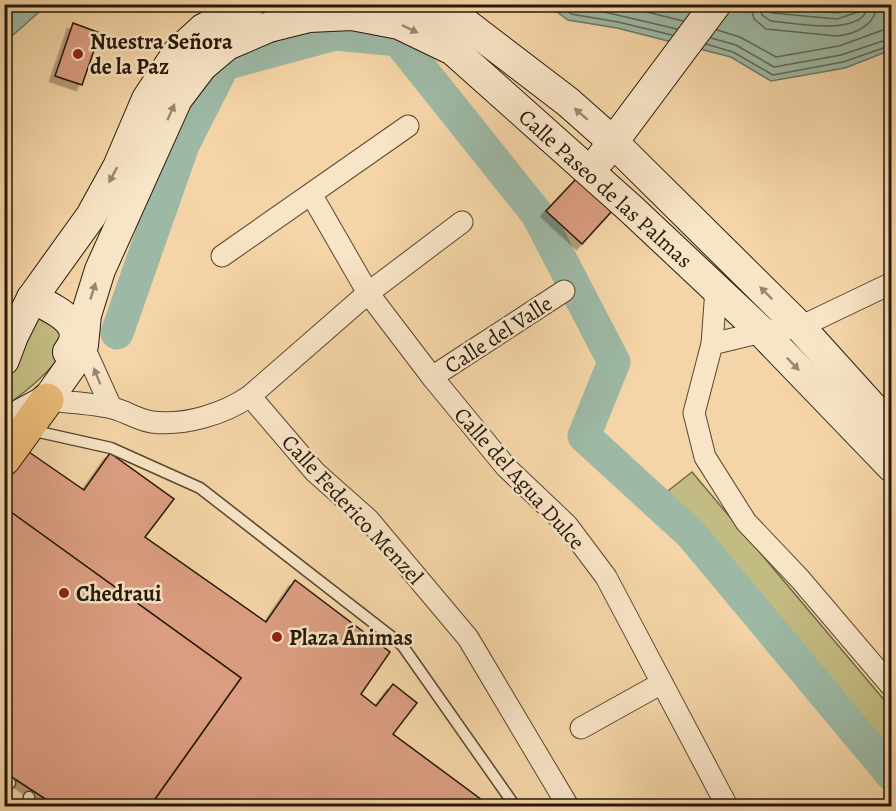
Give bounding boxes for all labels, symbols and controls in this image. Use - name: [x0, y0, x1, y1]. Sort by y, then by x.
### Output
- one-way arrow: [402, 25, 419, 34]
- place label: Nuestra Señora de la Paz: [90, 27, 233, 82]
- marker: Nuestra Señora de la Paz: [71, 47, 85, 61]
- street label: Calle Paseo de las Palmas: [512, 102, 699, 275]
- one-way arrow: [166, 103, 176, 121]
- one-way arrow: [574, 108, 589, 121]
- one-way arrow: [108, 167, 118, 184]
- one-way arrow: [89, 282, 99, 300]
- one-way arrow: [759, 287, 773, 301]
- street label: Calle del Valle: [439, 289, 558, 381]
- one-way arrow: [785, 357, 799, 371]
- one-way arrow: [92, 367, 101, 385]
- street label: Calle del Agua Dulce: [447, 401, 591, 556]
- street label: Calle Federico Menzel: [275, 428, 430, 591]
- place label: Chedraui: [76, 579, 161, 609]
- marker: Chedraui: [57, 586, 71, 600]
- place label: Plaza Ánimas: [289, 623, 413, 653]
- marker: Plaza Ánimas: [270, 630, 284, 644]

